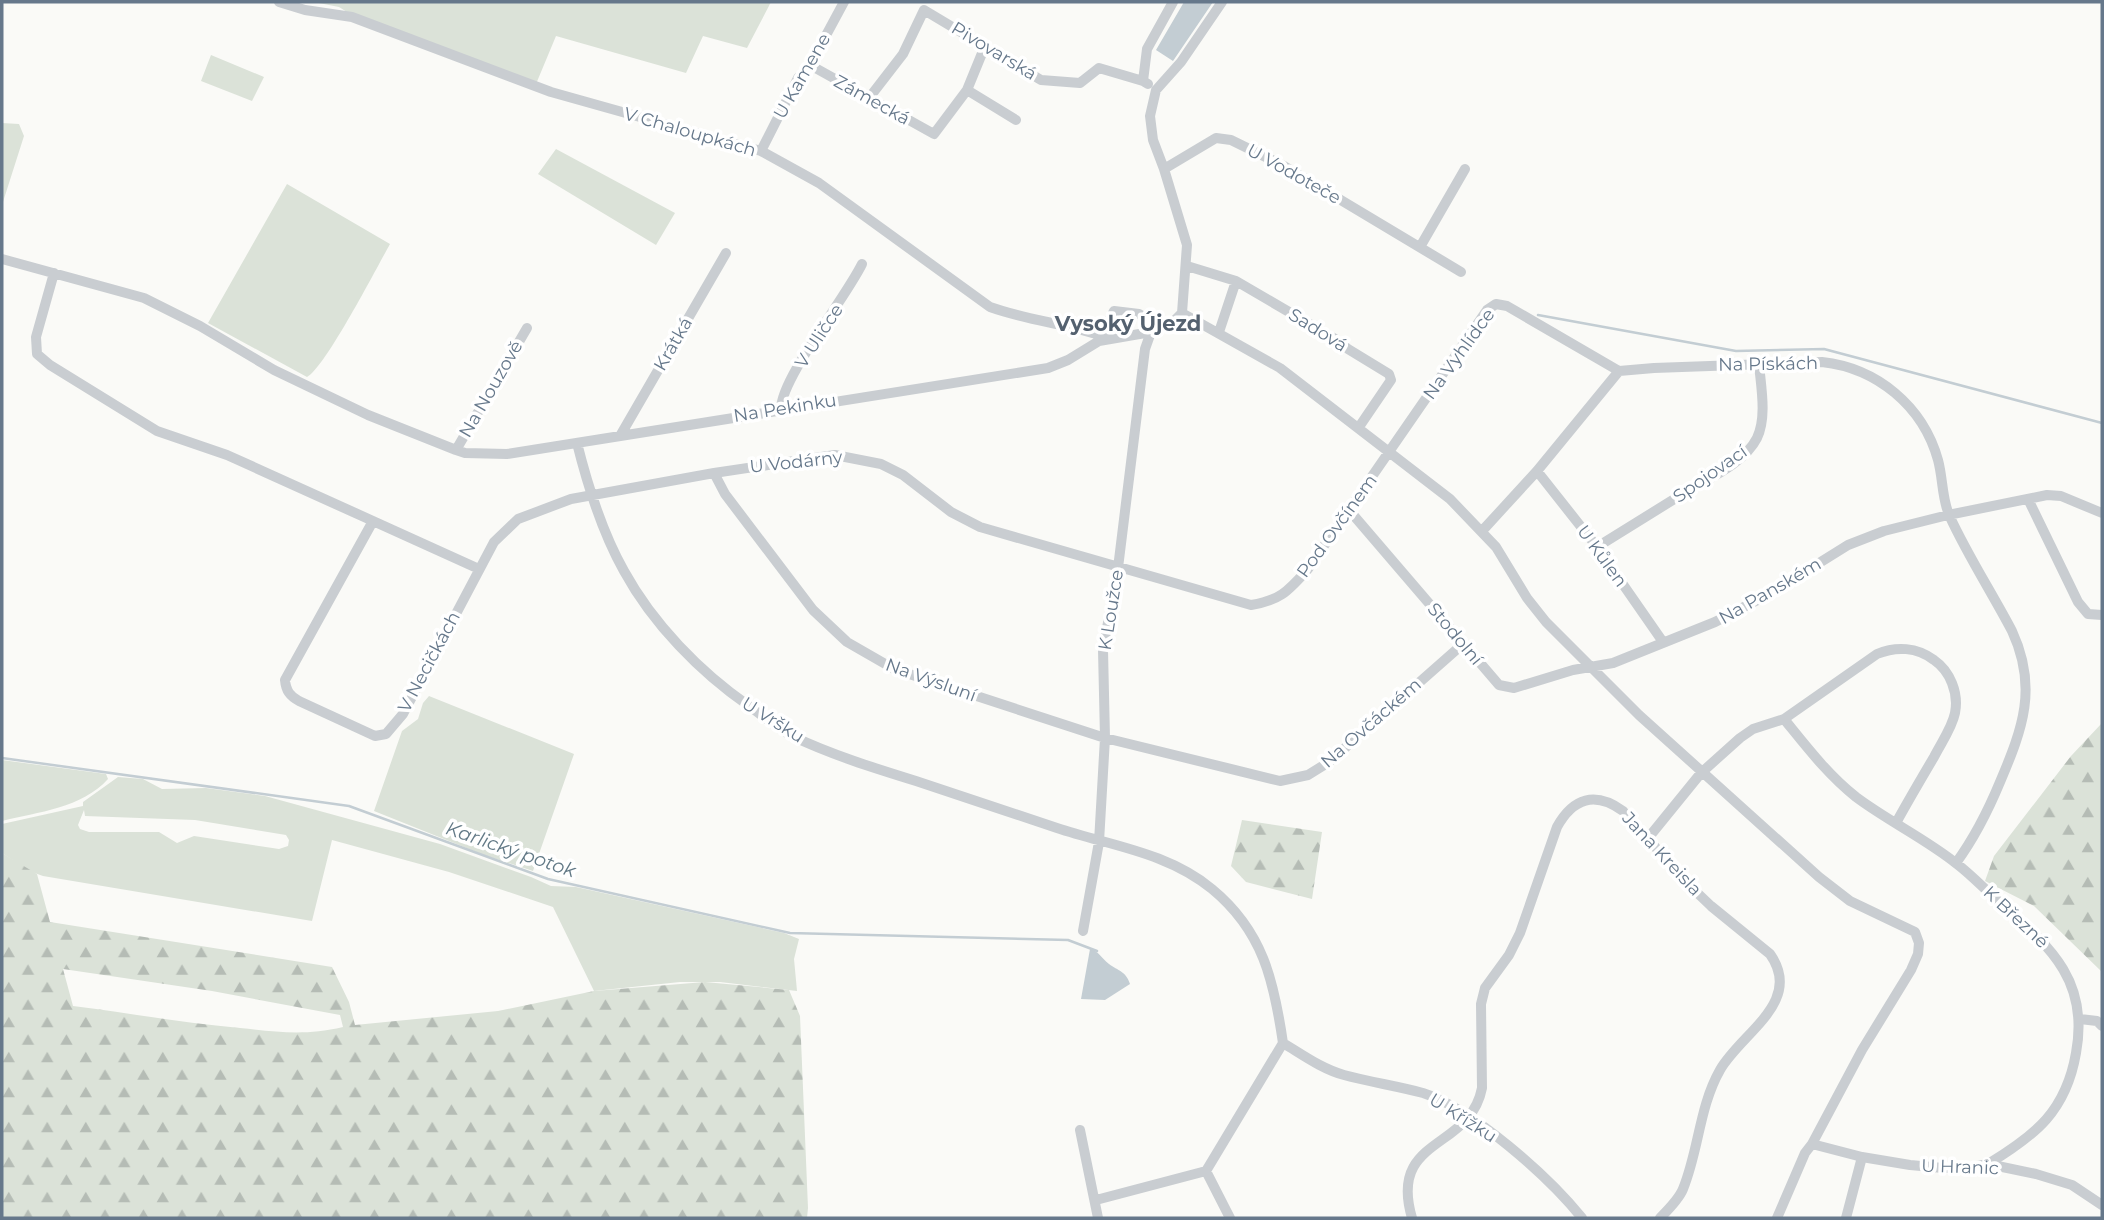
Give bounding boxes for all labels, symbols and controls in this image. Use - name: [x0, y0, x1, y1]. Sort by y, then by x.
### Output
- street label: Pivovarská: [947, 17, 1041, 85]
- street label: U Kamene: [769, 29, 835, 123]
- street label: Zámecká: [830, 70, 914, 130]
- street label: V Chaloupkách: [621, 103, 759, 161]
- street label: U Vodoteče: [1243, 139, 1345, 209]
- street label: V Uličce: [790, 300, 848, 372]
- street label: Sadová: [1285, 303, 1351, 357]
- street label: Na Vyhlídce: [1419, 304, 1499, 404]
- district label: Vysoký Újezd: [1054, 311, 1201, 336]
- street label: Krátká: [649, 313, 697, 375]
- street label: Na Nouzově: [454, 336, 528, 441]
- street label: Na Pískách: [1718, 352, 1818, 376]
- street label: Na Pekinku: [732, 389, 838, 427]
- street label: Spojovací: [1669, 440, 1752, 507]
- street label: U Vodárny: [748, 446, 844, 478]
- street label: Pod Ovčínem: [1292, 470, 1382, 582]
- street label: U Kůlen: [1572, 521, 1632, 591]
- street label: Na Panském: [1715, 553, 1825, 629]
- street label: K Loužce: [1094, 568, 1128, 652]
- street label: Stodolní: [1423, 598, 1488, 671]
- street label: V Necičkách: [393, 608, 465, 716]
- street label: Na Výsluní: [883, 653, 980, 707]
- street label: Na Ovčáckém: [1316, 673, 1426, 773]
- street label: U Vršku: [738, 692, 808, 748]
- street label: Jana Kreisla: [1617, 807, 1706, 901]
- water label: Karlický potok: [443, 817, 579, 883]
- street label: K Březné: [1979, 881, 2053, 953]
- street label: U Křížku: [1425, 1089, 1501, 1147]
- street label: U Hranic: [1921, 1155, 1999, 1179]

